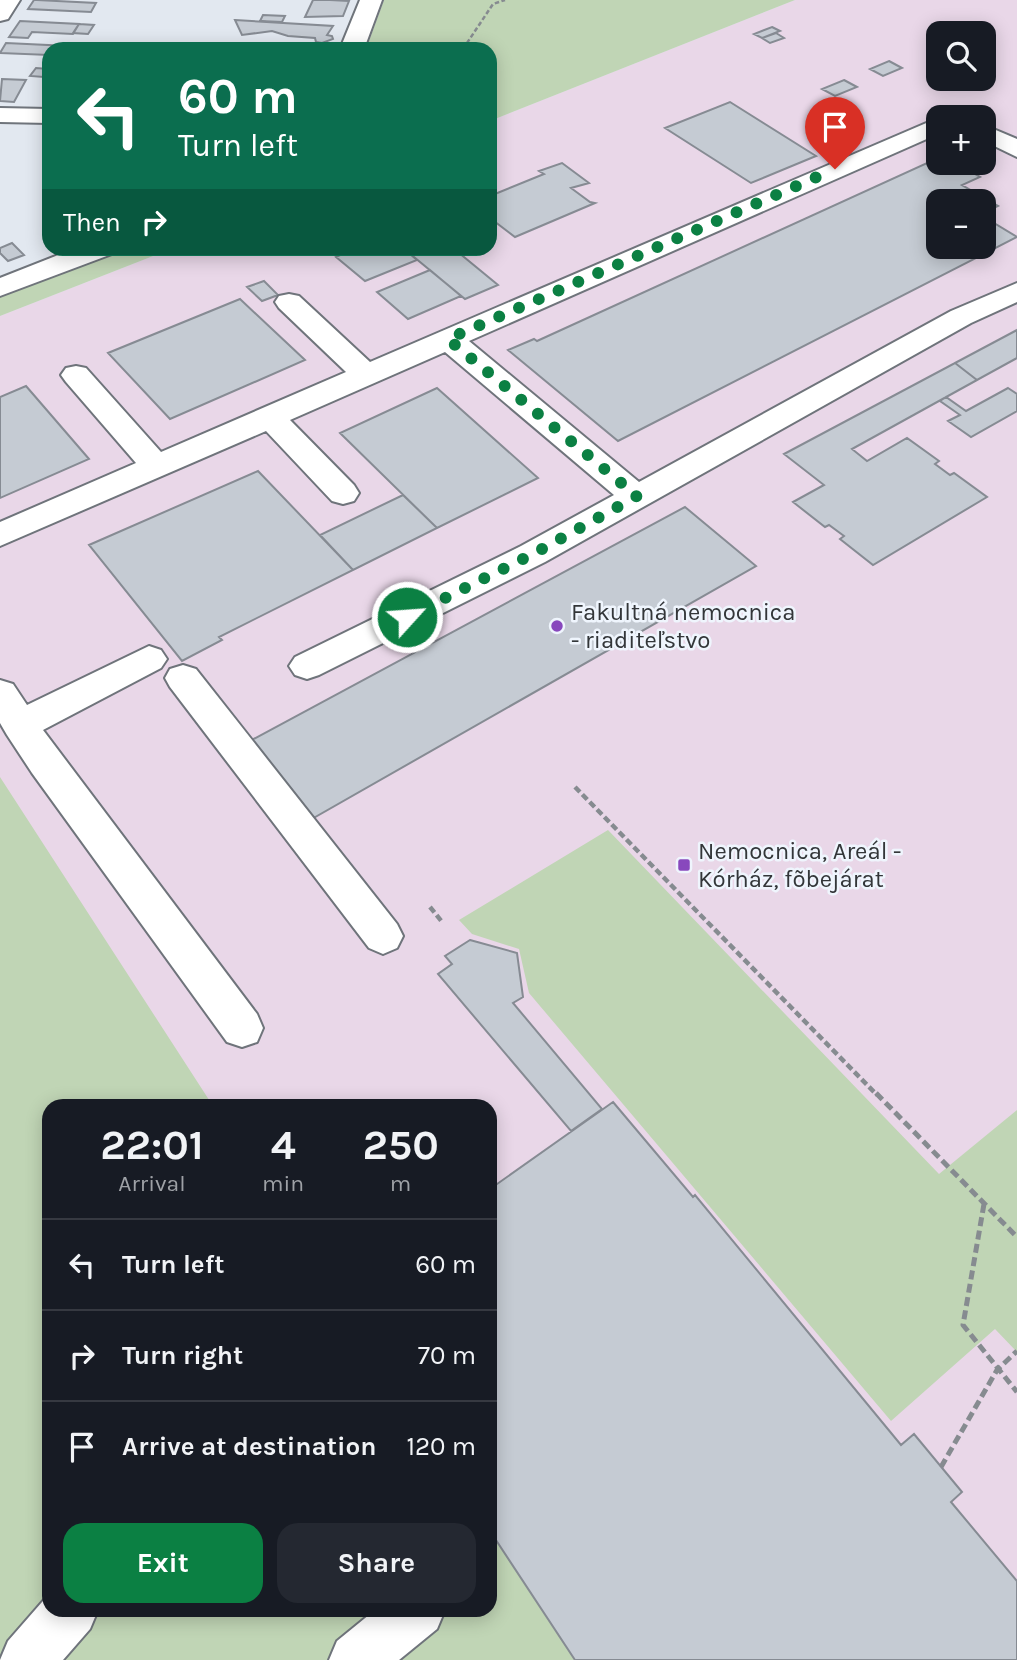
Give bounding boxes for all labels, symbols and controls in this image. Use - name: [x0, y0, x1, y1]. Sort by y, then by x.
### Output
- map controls: [926, 21, 996, 259]
- button: search: [926, 21, 996, 91]
- text: 60 m: [178, 68, 298, 125]
- icon: left: [63, 70, 154, 161]
- pin: [805, 97, 865, 169]
- button: +: [926, 105, 996, 175]
- icon: arrive: [816, 108, 854, 146]
- text: Turn left: [178, 127, 298, 164]
- button: −: [926, 189, 996, 259]
- icon: right: [135, 203, 173, 241]
- text: Then: [63, 207, 121, 238]
- position arrow: [370, 580, 444, 654]
- place label: Fakultná nemocnica - riaditeľstvo: [571, 598, 795, 654]
- marker: Fakultná nemocnica - riaditeľstvo: [549, 618, 565, 634]
- place label: Nemocnica, Areál - Kórház, fõbejárat: [698, 837, 901, 893]
- marker: Nemocnica, Areál - Kórház, fõbejárat: [676, 857, 692, 873]
- text: 22:01: [100, 1120, 204, 1170]
- text: 4: [271, 1120, 296, 1170]
- text: 250: [362, 1120, 439, 1170]
- text: Arrival: [118, 1170, 186, 1197]
- text: min: [262, 1170, 304, 1197]
- text: m: [390, 1170, 411, 1197]
- icon: left: [63, 1246, 101, 1284]
- text: Turn left: [122, 1249, 224, 1280]
- text: 60 m: [415, 1249, 476, 1280]
- icon: right: [63, 1337, 101, 1375]
- text: Turn right: [122, 1340, 243, 1371]
- text: 70 m: [418, 1340, 476, 1371]
- icon: arrive: [63, 1428, 101, 1466]
- text: Arrive at destination: [122, 1431, 376, 1462]
- text: 120 m: [406, 1431, 476, 1462]
- button: Exit: [63, 1523, 263, 1603]
- button: Share: [277, 1523, 476, 1603]

